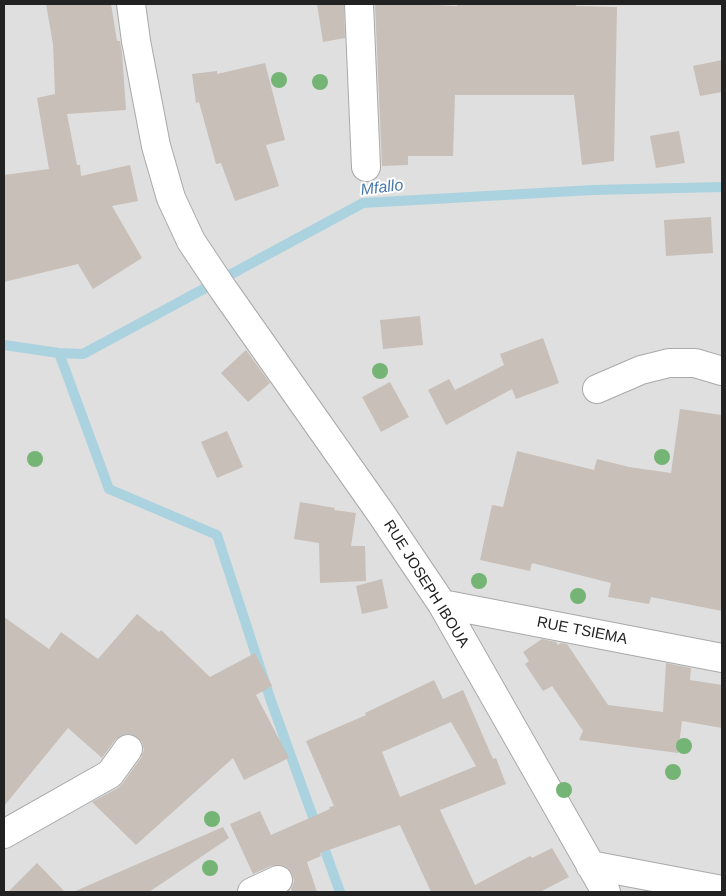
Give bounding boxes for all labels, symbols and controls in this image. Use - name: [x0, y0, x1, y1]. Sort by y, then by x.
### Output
- water label: Mfallo: [360, 176, 404, 200]
- street label: RUE JOSEPH IBOUA: [379, 517, 473, 651]
- street label: RUE TSIEMA: [535, 613, 629, 649]

